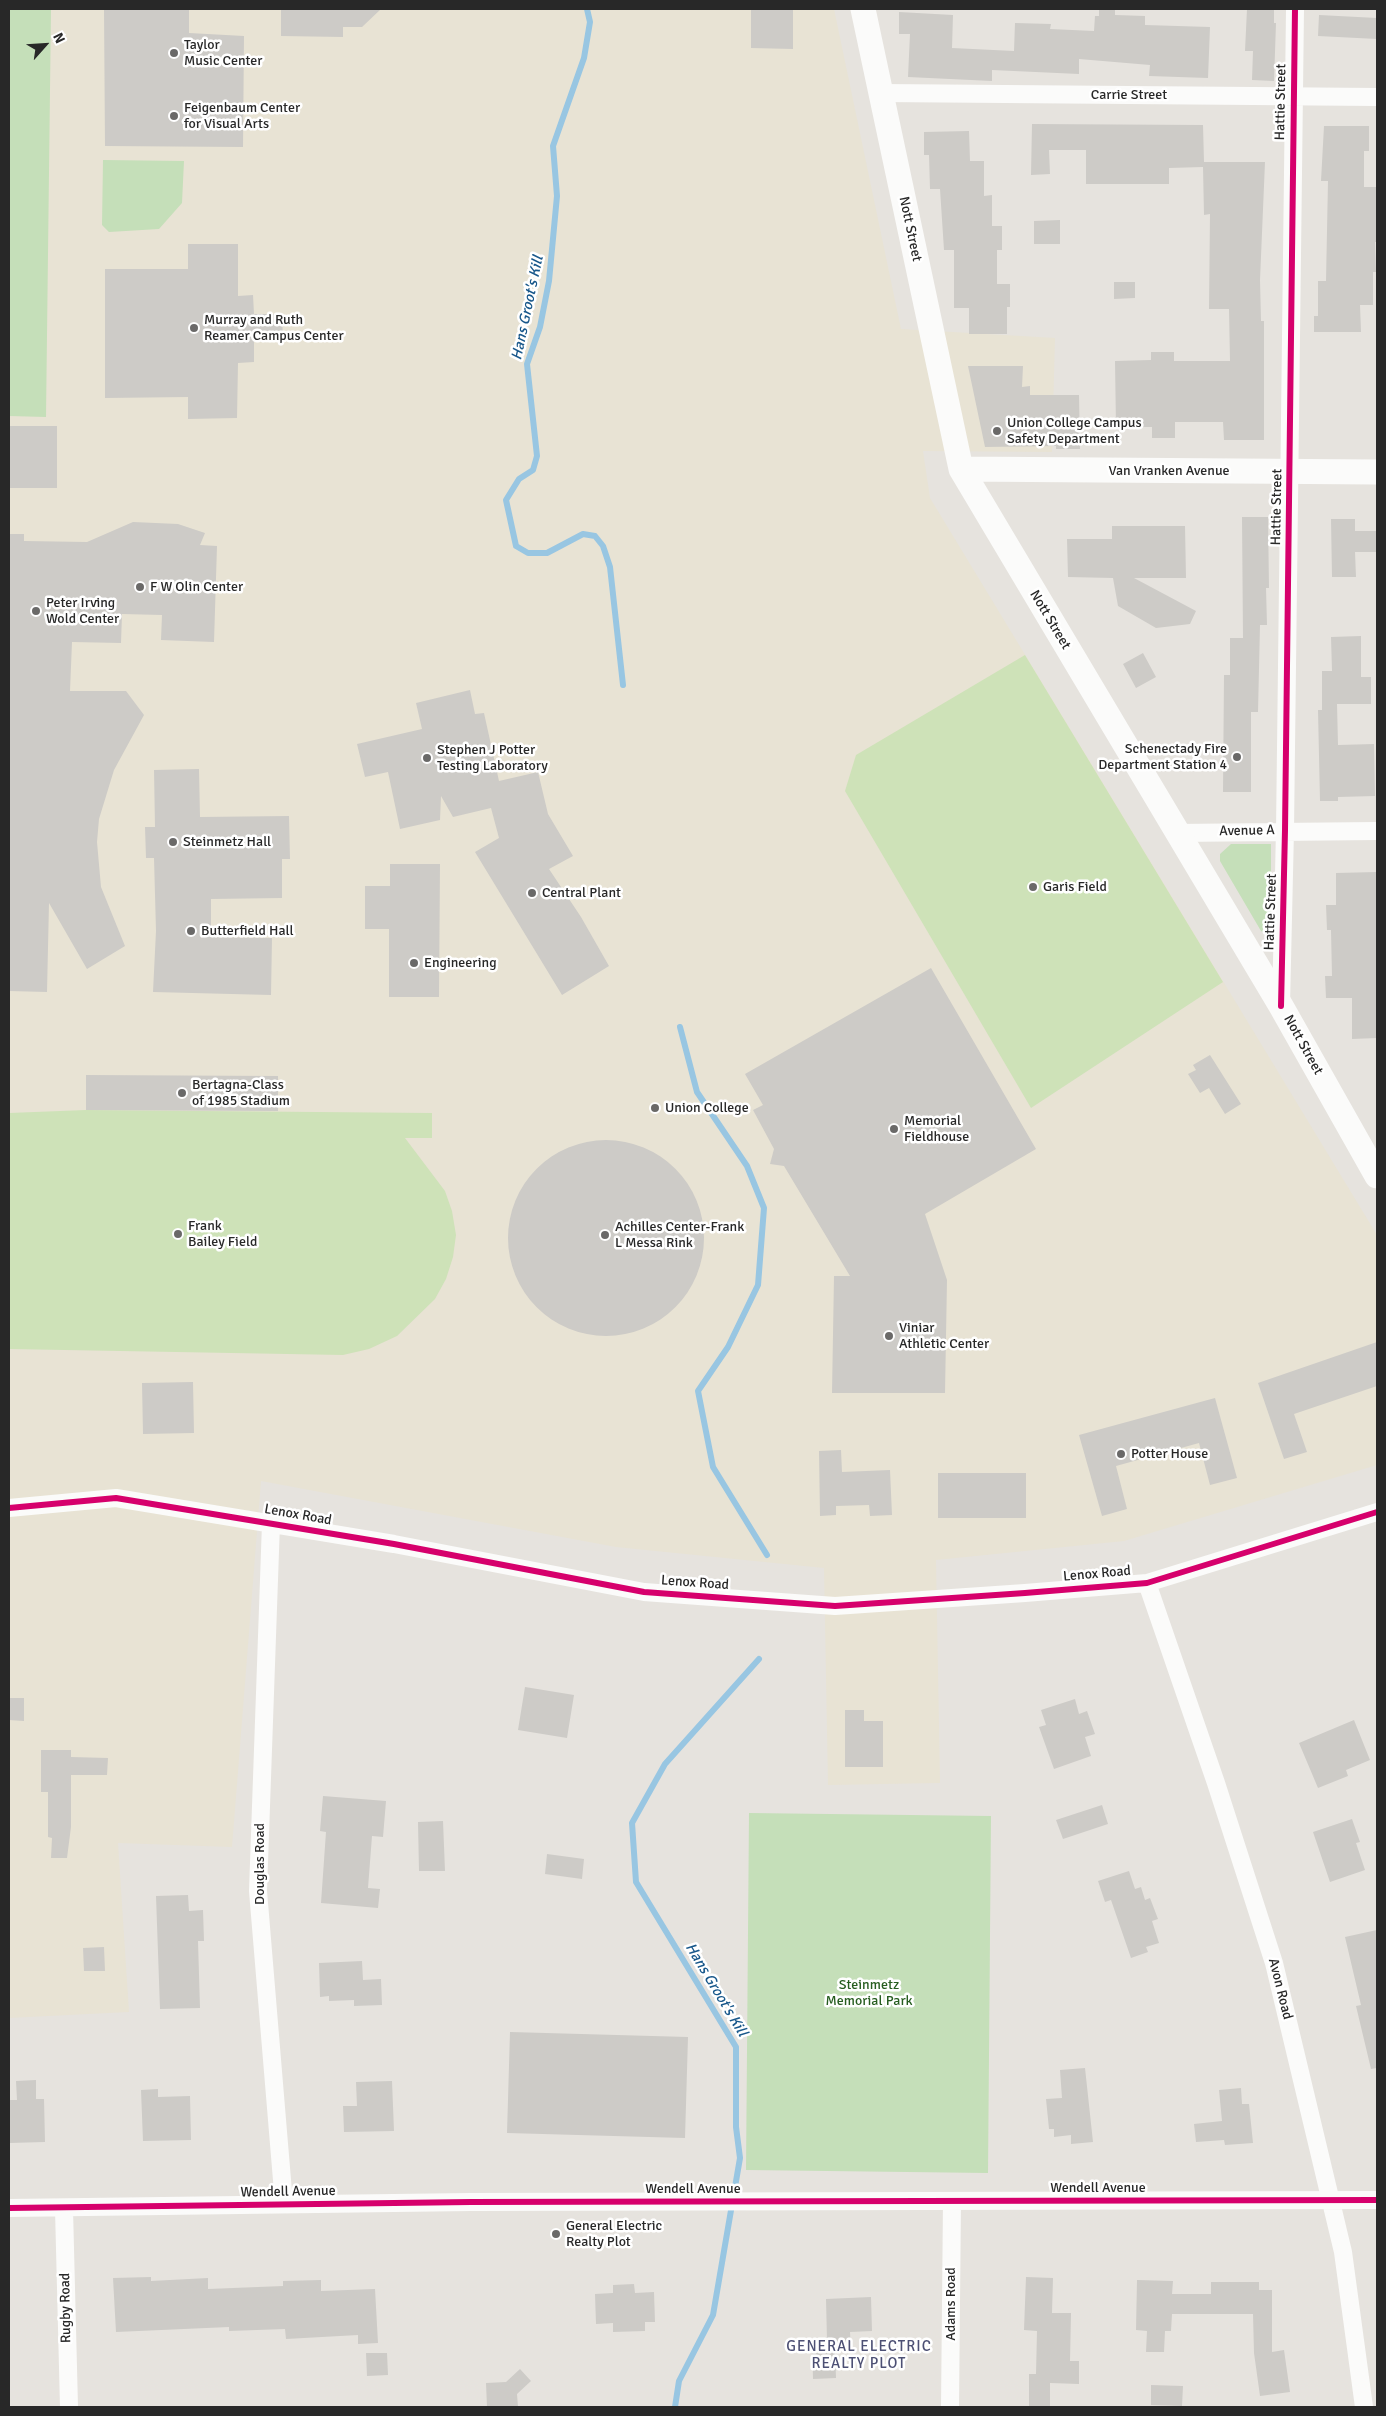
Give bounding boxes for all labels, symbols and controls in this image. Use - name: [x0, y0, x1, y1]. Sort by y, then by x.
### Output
- north arrow: [20, 20, 70, 70]
- text: N: [49, 30, 69, 46]
- place label: Taylor Music Center: [184, 37, 263, 70]
- marker: Taylor Music Center: [168, 47, 180, 59]
- street label: Hattie Street: [1272, 64, 1290, 140]
- street label: Carrie Street: [1091, 87, 1167, 103]
- place label: Feigenbaum Center for Visual Arts: [184, 100, 300, 132]
- marker: Feigenbaum Center for Visual Arts: [168, 110, 180, 122]
- street label: Nott Street: [895, 195, 925, 263]
- water label: Hans Groot's Kill: [508, 254, 548, 362]
- place label: Murray and Ruth Reamer Campus Center: [204, 312, 344, 344]
- marker: Murray and Ruth Reamer Campus Center: [188, 322, 200, 334]
- place label: Union College Campus Safety Department: [1007, 415, 1142, 448]
- marker: Union College Campus Safety Department: [991, 425, 1003, 437]
- street label: Van Vranken Avenue: [1108, 463, 1230, 479]
- street label: Hattie Street: [1268, 469, 1286, 545]
- place label: F W Olin Center: [150, 579, 243, 595]
- marker: F W Olin Center: [134, 581, 146, 593]
- street label: Nott Street: [1026, 587, 1074, 653]
- place label: Peter Irving Wold Center: [46, 595, 119, 628]
- marker: Peter Irving Wold Center: [30, 605, 42, 617]
- place label: Schenectady Fire Department Station 4: [1098, 741, 1227, 774]
- place label: Stephen J Potter Testing Laboratory: [437, 742, 548, 774]
- marker: Schenectady Fire Department Station 4: [1231, 751, 1243, 763]
- marker: Stephen J Potter Testing Laboratory: [421, 752, 433, 764]
- street label: Avenue A: [1219, 822, 1275, 840]
- place label: Steinmetz Hall: [183, 834, 271, 850]
- marker: Steinmetz Hall: [167, 836, 179, 848]
- street label: Hattie Street: [1261, 873, 1281, 951]
- place label: Garis Field: [1043, 879, 1107, 895]
- marker: Garis Field: [1027, 881, 1039, 893]
- place label: Central Plant: [542, 885, 621, 901]
- marker: Central Plant: [526, 887, 538, 899]
- place label: Butterfield Hall: [201, 923, 294, 939]
- marker: Butterfield Hall: [185, 925, 197, 937]
- place label: Engineering: [424, 955, 497, 971]
- marker: Engineering: [408, 957, 420, 969]
- street label: Nott Street: [1280, 1012, 1326, 1078]
- place label: Bertagna-Class of 1985 Stadium: [192, 1077, 290, 1110]
- marker: Bertagna-Class of 1985 Stadium: [176, 1087, 188, 1099]
- place label: Union College: [665, 1100, 749, 1116]
- marker: Union College: [649, 1102, 661, 1114]
- place label: Memorial Fieldhouse: [904, 1113, 969, 1146]
- marker: Memorial Fieldhouse: [888, 1123, 900, 1135]
- place label: Frank Bailey Field: [188, 1218, 257, 1250]
- place label: Achilles Center-Frank L Messa Rink: [615, 1219, 744, 1252]
- marker: Frank Bailey Field: [172, 1228, 184, 1240]
- marker: Achilles Center-Frank L Messa Rink: [599, 1229, 611, 1241]
- place label: Viniar Athletic Center: [899, 1320, 989, 1352]
- marker: Viniar Athletic Center: [883, 1330, 895, 1342]
- place label: Potter House: [1131, 1446, 1208, 1462]
- marker: Potter House: [1115, 1448, 1127, 1460]
- street label: Lenox Road: [263, 1501, 333, 1529]
- street label: Lenox Road: [1062, 1563, 1132, 1585]
- street label: Lenox Road: [660, 1572, 730, 1594]
- street label: Douglas Road: [252, 1823, 268, 1905]
- water label: Hans Groot's Kill: [681, 1940, 751, 2040]
- street label: Avon Road: [1264, 1957, 1296, 2021]
- park label: Steinmetz Memorial Park: [825, 1977, 913, 2010]
- street label: Wendell Avenue: [1050, 2180, 1146, 2196]
- street label: Wendell Avenue: [645, 2181, 741, 2197]
- street label: Wendell Avenue: [240, 2183, 336, 2201]
- place label: General Electric Realty Plot: [566, 2218, 662, 2250]
- marker: General Electric Realty Plot: [550, 2228, 562, 2240]
- street label: Adams Road: [943, 2267, 959, 2341]
- street label: Rugby Road: [57, 2273, 75, 2343]
- district label: GENERAL ELECTRIC REALTY PLOT: [784, 2338, 934, 2373]

